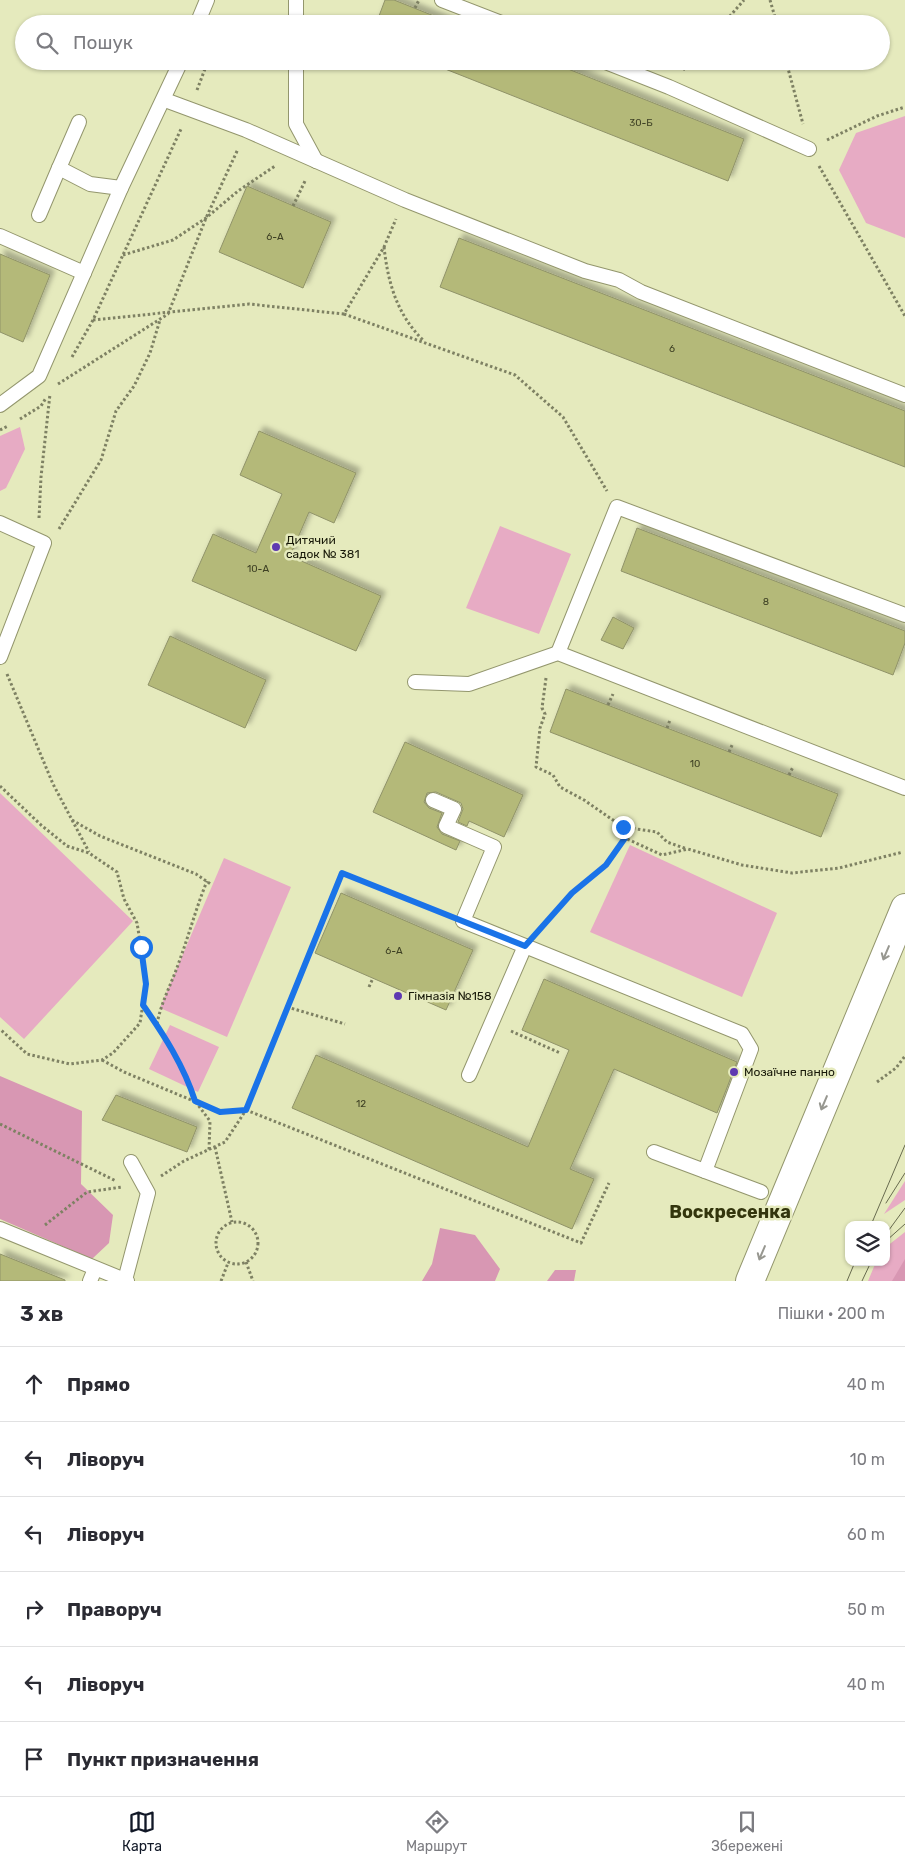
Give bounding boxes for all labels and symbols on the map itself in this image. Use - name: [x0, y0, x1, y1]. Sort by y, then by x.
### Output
- house number: 30-Б: [629, 117, 653, 129]
- house number: 6-А: [266, 231, 284, 243]
- house number: 6: [669, 343, 675, 355]
- place label: Дитячий садок № 381: [286, 533, 360, 561]
- marker: Дитячий садок № 381: [270, 541, 282, 553]
- house number: 10-А: [247, 563, 269, 575]
- house number: 8: [763, 596, 769, 608]
- house number: 10: [690, 758, 700, 770]
- route end: [612, 816, 635, 839]
- route start: [130, 936, 153, 959]
- house number: 6-А: [385, 945, 403, 957]
- one-way arrow: [881, 945, 891, 960]
- place label: Гімназія №158: [408, 989, 492, 1003]
- marker: Гімназія №158: [392, 990, 404, 1002]
- place label: Мозаїчне панно: [744, 1065, 835, 1079]
- marker: Мозаїчне панно: [728, 1066, 740, 1078]
- one-way arrow: [818, 1095, 828, 1110]
- house number: 12: [356, 1098, 366, 1110]
- district label: Воскресенка: [669, 1201, 791, 1223]
- one-way arrow: [756, 1246, 765, 1261]

